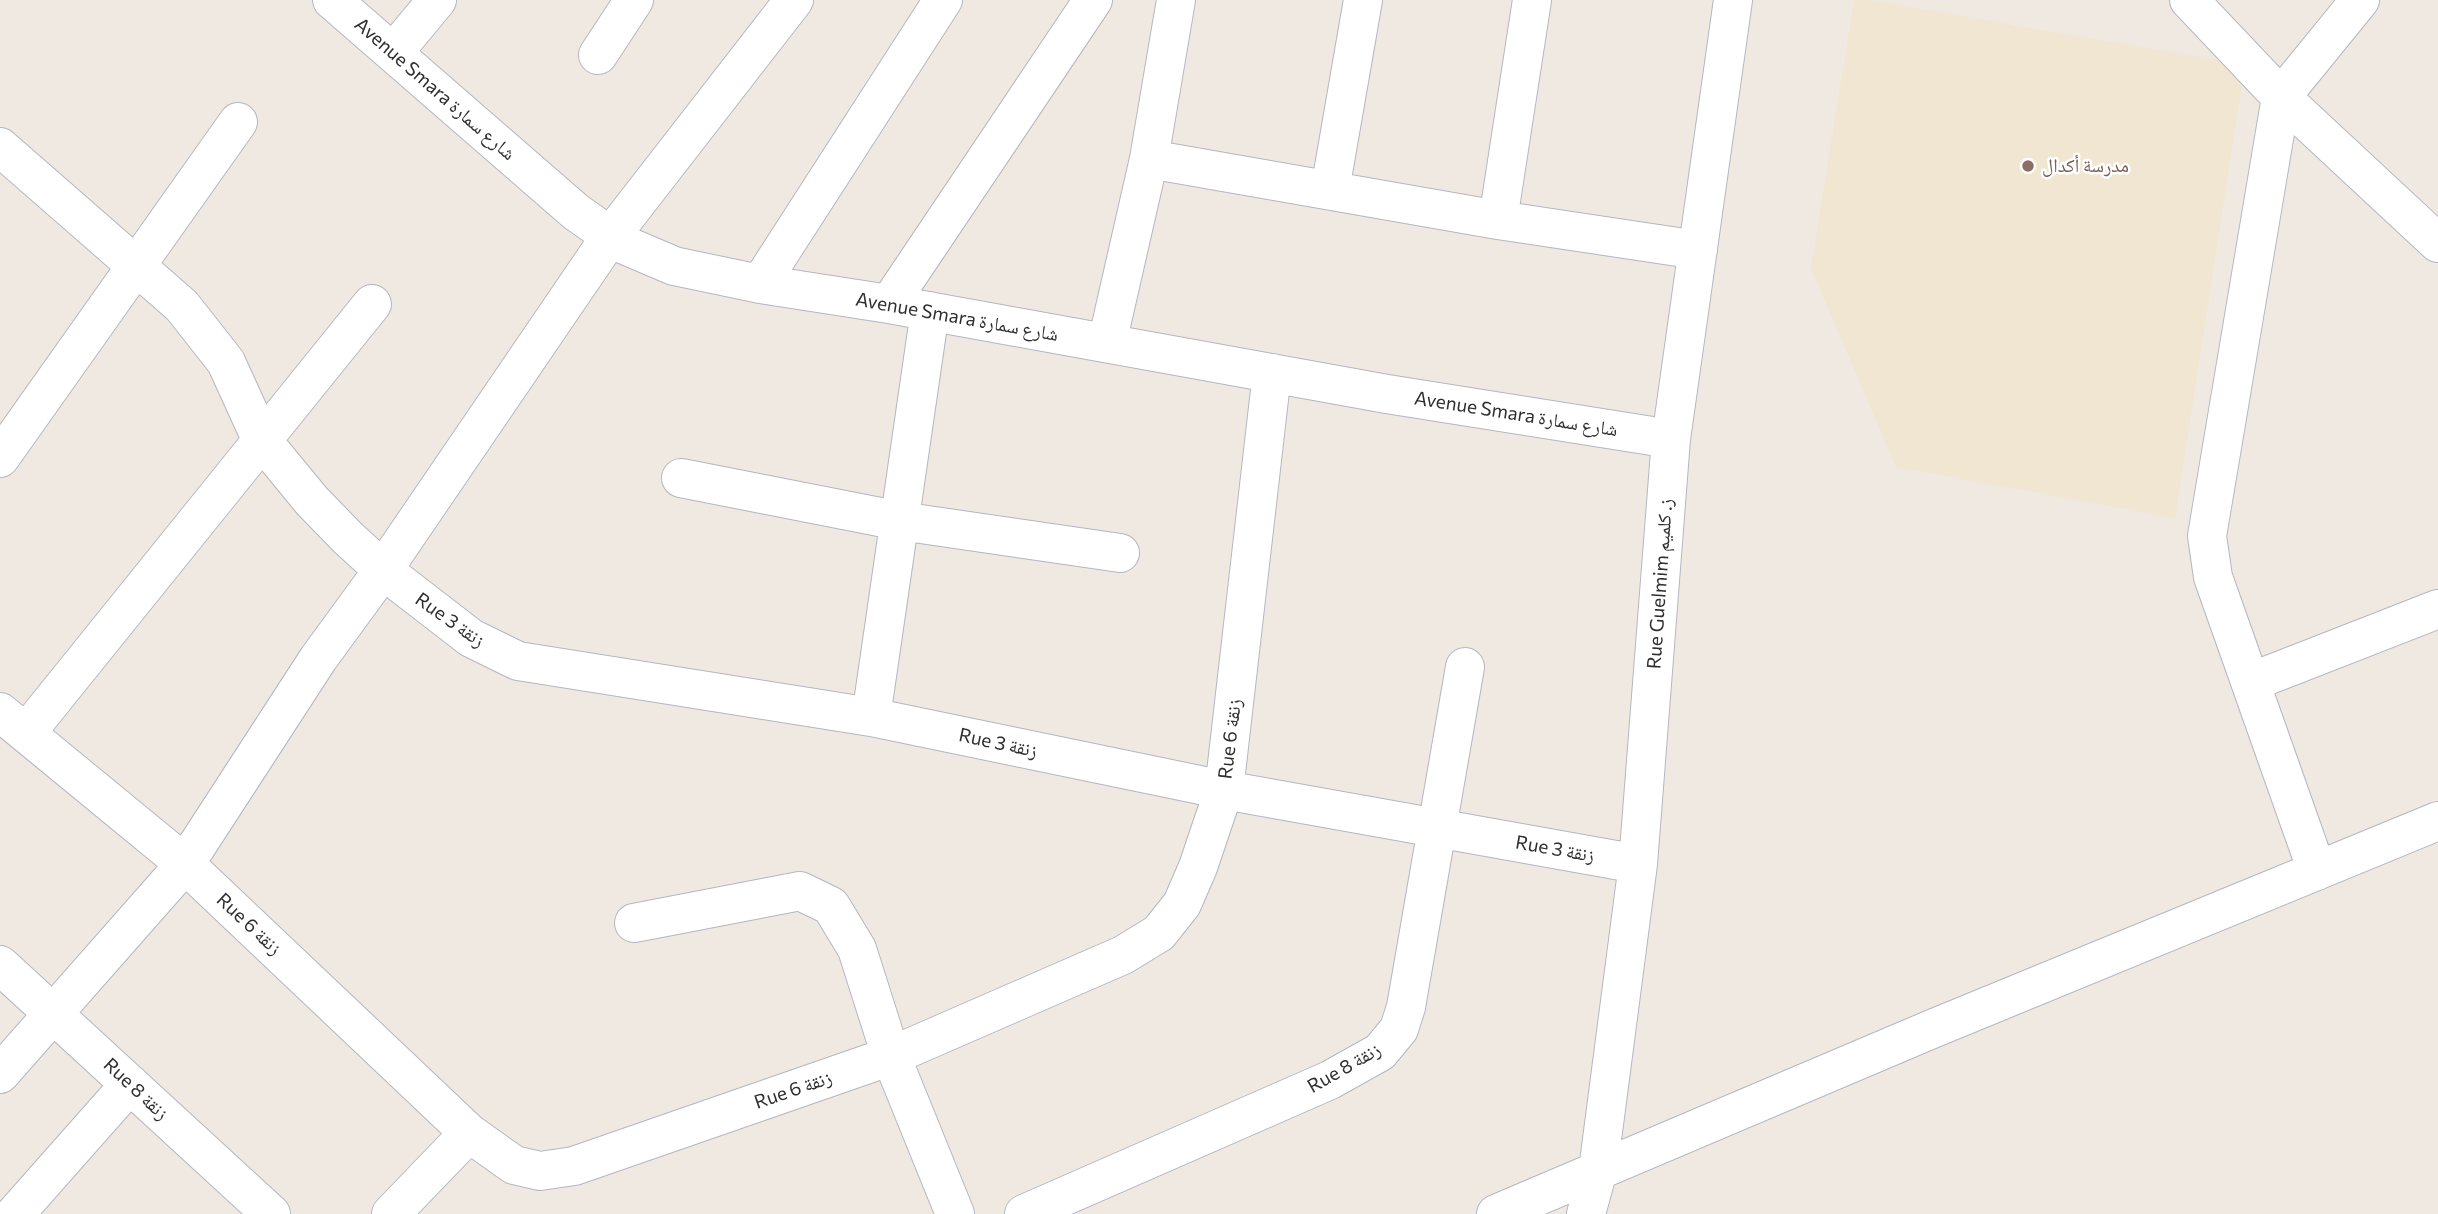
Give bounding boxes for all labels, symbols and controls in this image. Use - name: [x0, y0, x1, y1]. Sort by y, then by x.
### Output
- street label: Avenue Smara شارع سمارة: [350, 13, 520, 165]
- place label: مدرسة أكدال: [2042, 155, 2129, 177]
- marker: مدرسة أكدال: [2020, 158, 2036, 174]
- street label: Avenue Smara شارع سمارة: [854, 288, 1060, 346]
- street label: Avenue Smara شارع سمارة: [1413, 387, 1619, 441]
- street label: Rue Guelmim ز. كلميم: [1643, 498, 1677, 670]
- street label: Rue 3 زنقة: [411, 588, 489, 652]
- street label: Rue 6 زنقة: [1214, 698, 1246, 780]
- street label: Rue 3 زنقة: [957, 724, 1039, 762]
- street label: Rue 3 زنقة: [1514, 831, 1596, 867]
- street label: Rue 6 زنقة: [212, 888, 286, 960]
- street label: Rue 8 زنقة: [1303, 1038, 1385, 1098]
- street label: Rue 8 زنقة: [99, 1053, 173, 1125]
- street label: Rue 6 زنقة: [751, 1066, 835, 1114]

